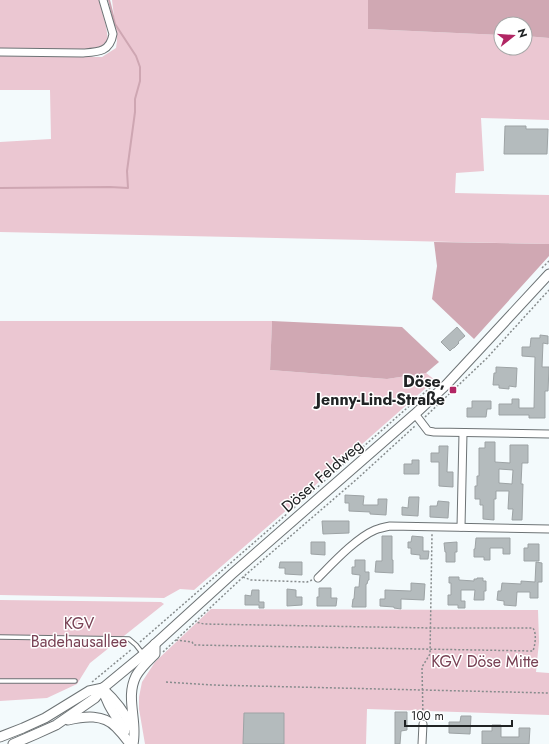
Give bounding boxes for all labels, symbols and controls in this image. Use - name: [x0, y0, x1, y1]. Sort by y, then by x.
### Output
- north arrow: [493, 16, 533, 56]
- text: N: [514, 27, 531, 40]
- place label: Döse, Jenny-Lind-Straße: [313, 370, 445, 411]
- marker: Döse, Jenny-Lind-Straße: [448, 385, 458, 395]
- street label: Döser Feldweg: [276, 434, 368, 518]
- park label: KGV Badehausallee: [31, 612, 127, 653]
- park label: KGV Döse Mitte: [431, 650, 539, 673]
- scale bar: [405, 702, 512, 728]
- text: 100 m: [411, 707, 444, 725]

